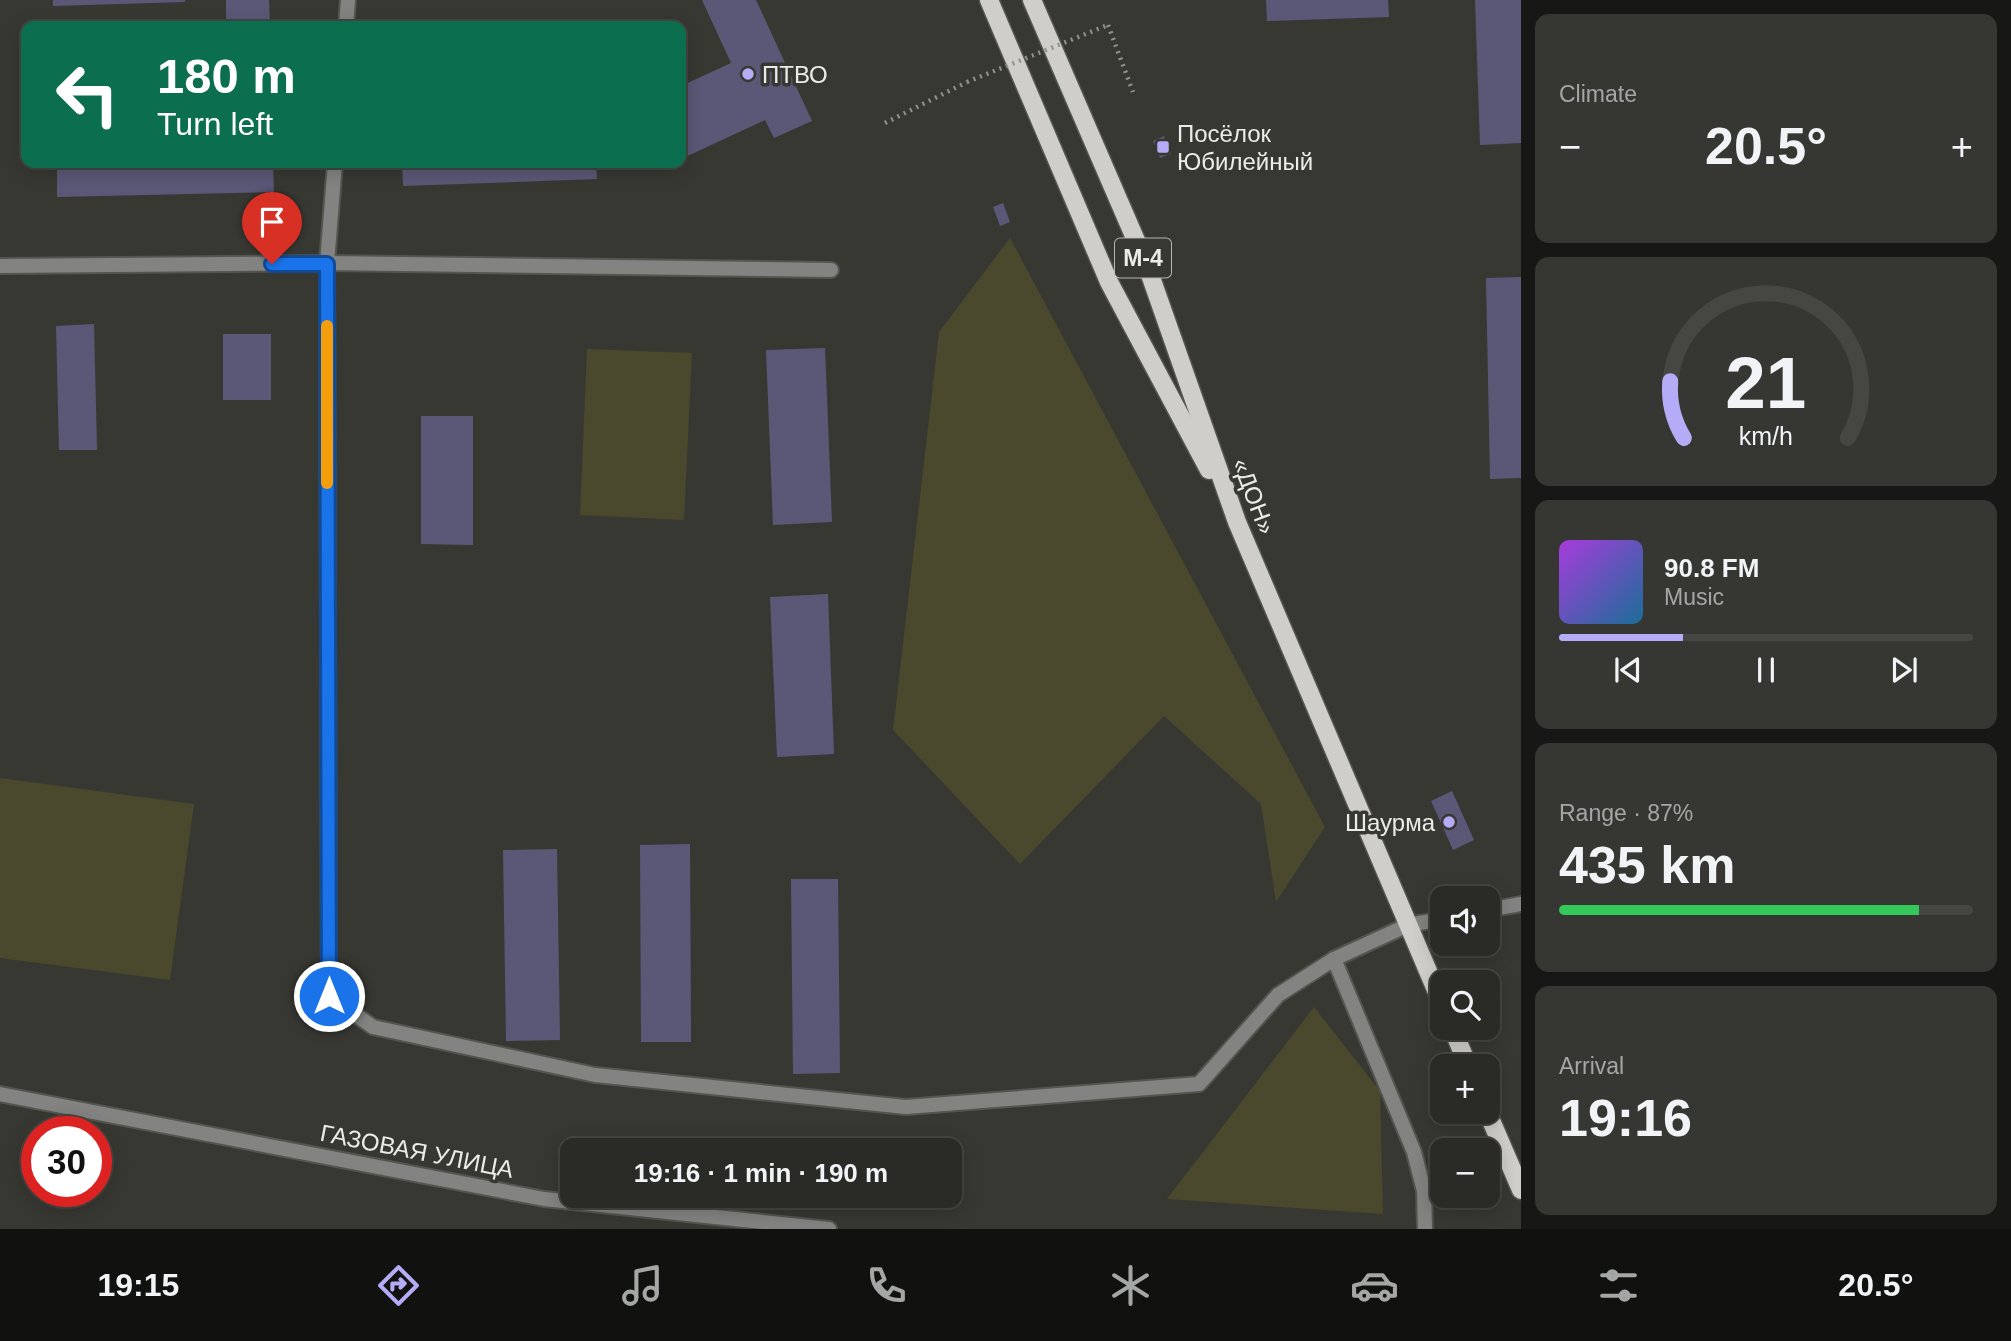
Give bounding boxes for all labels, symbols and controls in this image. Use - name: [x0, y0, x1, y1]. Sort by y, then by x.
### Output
- icon: left: [42, 49, 133, 140]
- text: 180 m: [157, 49, 296, 103]
- place label: ПТВО: [762, 61, 828, 88]
- marker: ПТВО: [740, 66, 756, 82]
- text: Climate: [1559, 81, 1637, 107]
- text: Turn left: [157, 106, 273, 142]
- text: 20.5°: [1705, 117, 1827, 175]
- place label: Посёлок Юбилейный: [1177, 120, 1313, 175]
- text: −: [1559, 126, 1581, 168]
- text: +: [1951, 126, 1973, 168]
- marker: Посёлок Юбилейный: [1155, 139, 1171, 155]
- pin: [242, 192, 302, 264]
- icon: arrive: [253, 203, 291, 241]
- road number: М-4: [1115, 238, 1171, 278]
- text: 21: [1726, 342, 1806, 423]
- text: km/h: [1739, 421, 1793, 449]
- street label: «ДОН»: [1227, 454, 1281, 538]
- text: 90.8 FM: [1664, 553, 1759, 583]
- text: Music: [1664, 584, 1724, 610]
- icon: previous: [1609, 651, 1647, 689]
- icon: pause: [1747, 651, 1785, 689]
- icon: next: [1885, 651, 1923, 689]
- text: Range · 87%: [1559, 800, 1693, 826]
- place label: Шаурма: [1345, 809, 1436, 836]
- marker: Шаурма: [1441, 814, 1457, 830]
- text: 435 km: [1559, 836, 1735, 894]
- map controls: [1430, 886, 1500, 1208]
- button: sound: [1430, 886, 1500, 956]
- position arrow: [292, 959, 366, 1033]
- button: search: [1430, 970, 1500, 1040]
- text: Arrival: [1559, 1053, 1624, 1079]
- button: +: [1430, 1054, 1500, 1124]
- text: 19:16: [1559, 1089, 1692, 1147]
- speed limit sign: 30: [21, 1116, 112, 1207]
- street label: ГАЗОВАЯ УЛИЦА: [318, 1119, 516, 1183]
- button: −: [1430, 1138, 1500, 1208]
- text: 19:16 · 1 min · 190 m: [634, 1158, 888, 1188]
- icon: directions: [374, 1261, 423, 1310]
- icon: music: [618, 1261, 667, 1310]
- icon: phone: [862, 1261, 911, 1310]
- icon: climate: [1106, 1261, 1155, 1310]
- icon: car: [1350, 1261, 1399, 1310]
- icon: filters: [1594, 1261, 1643, 1310]
- text: 19:15: [98, 1267, 179, 1303]
- text: 20.5°: [1838, 1267, 1913, 1303]

